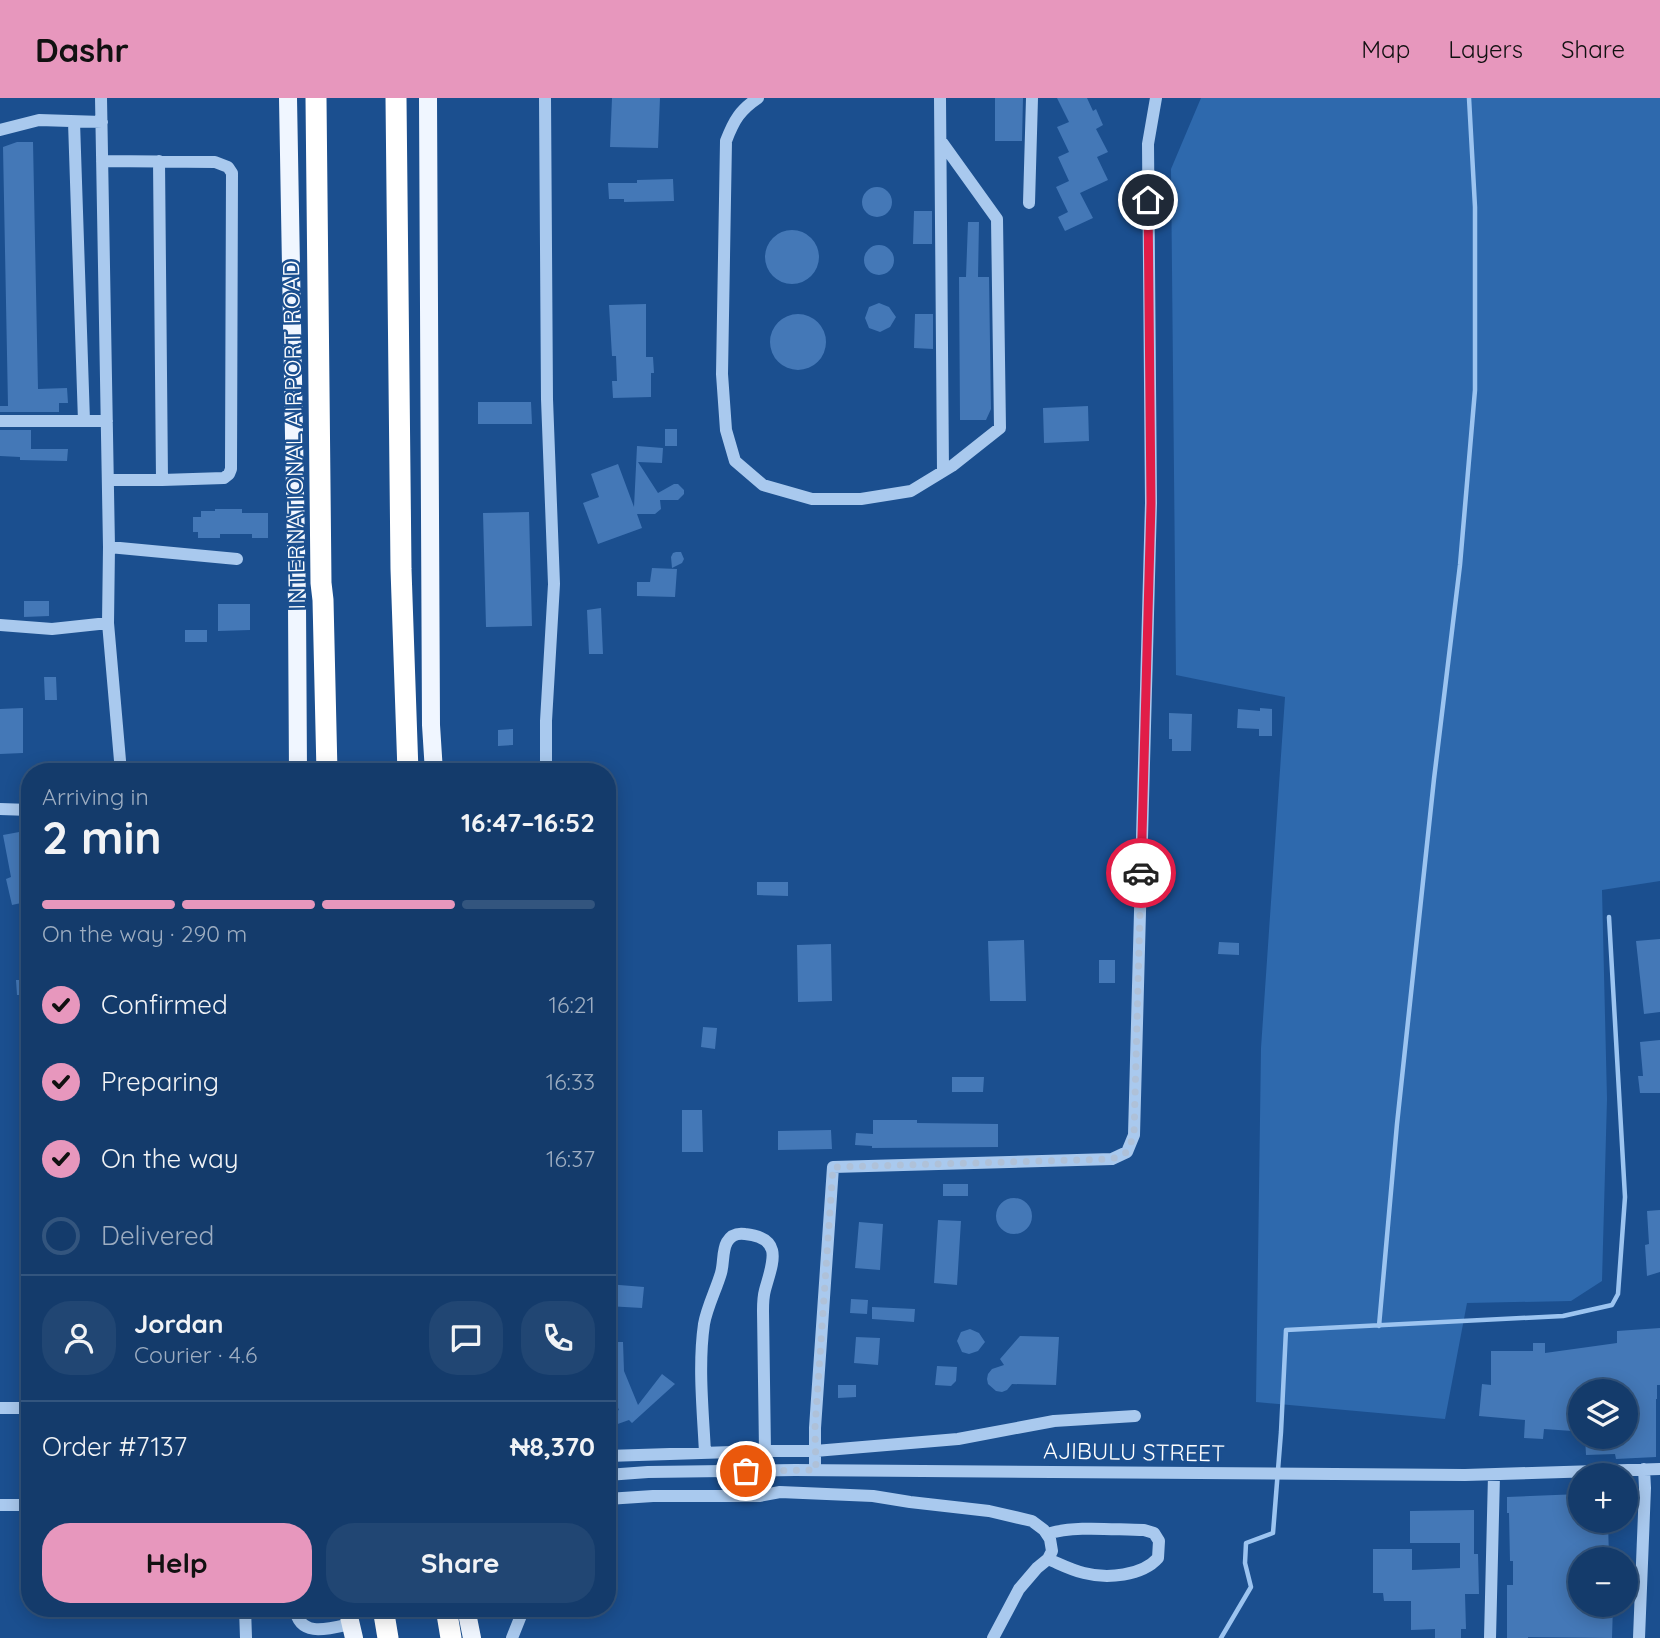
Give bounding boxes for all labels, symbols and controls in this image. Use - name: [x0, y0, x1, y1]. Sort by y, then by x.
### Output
- text: Dashr: [35, 29, 129, 70]
- text: Map: [1361, 34, 1410, 64]
- text: Layers: [1448, 34, 1523, 64]
- text: Share: [1561, 34, 1625, 64]
- pin: [1118, 170, 1178, 230]
- icon: home: [1129, 181, 1167, 219]
- street label: INTERNATIONAL AIRPORT ROAD: [276, 260, 311, 610]
- text: Arriving in: [42, 782, 149, 811]
- text: 16:47–16:52: [461, 806, 595, 839]
- text: 2 min: [42, 808, 162, 866]
- courier: [1106, 838, 1176, 908]
- icon: car: [1122, 854, 1160, 892]
- text: On the way · 290 m: [42, 919, 247, 948]
- icon: check: [42, 986, 80, 1024]
- text: Confirmed: [101, 988, 228, 1021]
- text: 16:21: [549, 990, 595, 1019]
- icon: check: [42, 1063, 80, 1101]
- text: Preparing: [101, 1065, 219, 1098]
- text: 16:33: [546, 1067, 595, 1096]
- icon: check: [42, 1140, 80, 1178]
- text: On the way: [101, 1142, 239, 1175]
- text: 16:37: [546, 1144, 595, 1173]
- text: Delivered: [101, 1219, 214, 1252]
- button: person: [42, 1301, 116, 1375]
- button: chat: [429, 1301, 503, 1375]
- button: phone: [521, 1301, 595, 1375]
- text: Jordan: [134, 1307, 223, 1340]
- text: Courier · 4.6: [134, 1340, 257, 1369]
- map controls: [1568, 1379, 1638, 1617]
- button: layers: [1568, 1379, 1638, 1449]
- text: Order #7137: [42, 1430, 187, 1463]
- text: ₦8,370: [510, 1430, 595, 1463]
- street label: AJIBULU STREET: [1043, 1435, 1225, 1468]
- pin: [716, 1441, 776, 1501]
- icon: bag: [727, 1452, 765, 1490]
- button: +: [1568, 1463, 1638, 1533]
- button: Help: [42, 1523, 312, 1603]
- button: Share: [326, 1523, 595, 1603]
- button: −: [1568, 1547, 1638, 1617]

